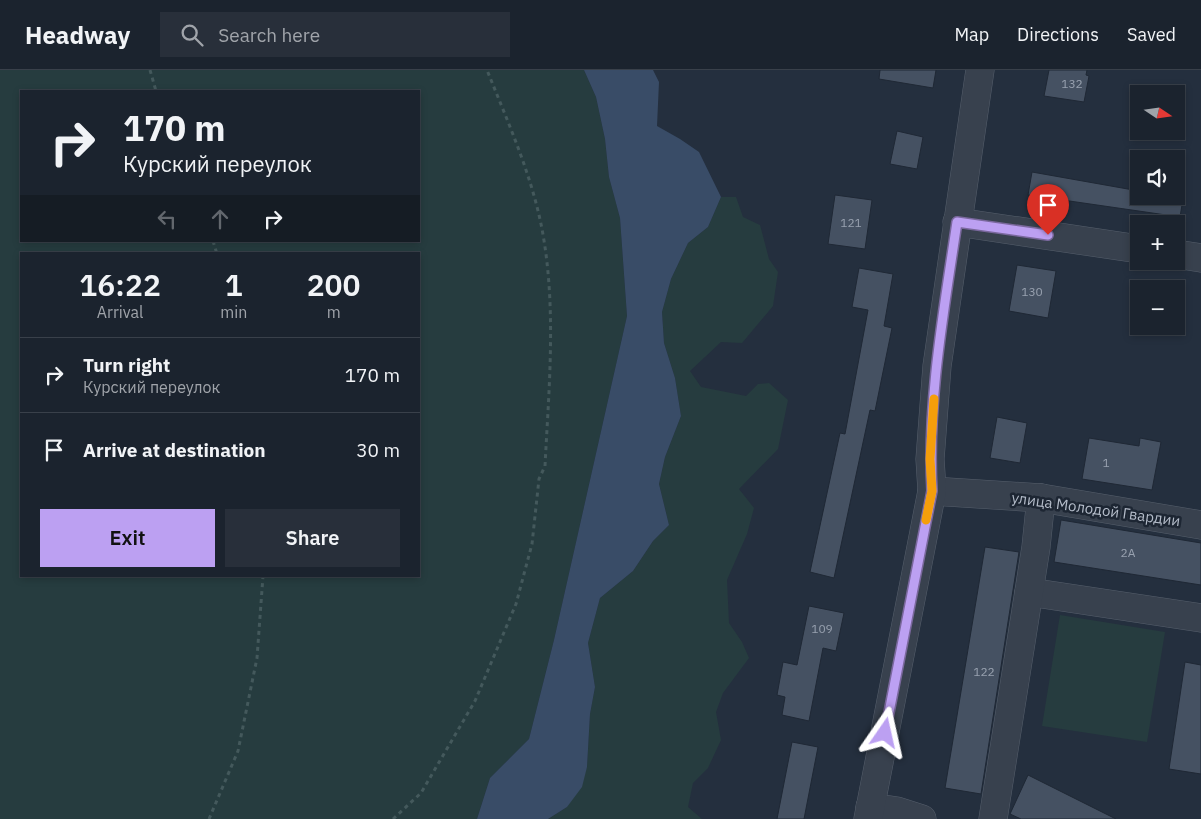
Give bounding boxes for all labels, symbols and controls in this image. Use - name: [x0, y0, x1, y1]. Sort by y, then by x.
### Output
- search box: [160, 12, 510, 57]
- text: Headway: [25, 19, 130, 51]
- icon: search: [178, 21, 206, 49]
- text: Search here: [218, 23, 320, 47]
- text: Map: [954, 23, 989, 46]
- text: Directions: [1017, 23, 1099, 46]
- text: Saved: [1127, 23, 1176, 46]
- house number: 132: [1061, 76, 1083, 91]
- north arrow: [1130, 85, 1185, 140]
- map controls: [1130, 85, 1185, 335]
- text: 170 m: [123, 105, 226, 151]
- icon: right: [40, 110, 105, 175]
- text: Курский переулок: [123, 149, 312, 178]
- button: sound: [1130, 150, 1185, 205]
- pin: [1027, 184, 1069, 235]
- icon: arrive: [1034, 191, 1062, 219]
- icon: left: [153, 205, 181, 233]
- icon: ahead: [206, 205, 234, 233]
- icon: right: [259, 205, 287, 233]
- house number: 121: [840, 215, 862, 230]
- button: +: [1130, 215, 1185, 270]
- text: 16:22: [79, 265, 161, 304]
- text: 1: [225, 265, 243, 304]
- text: 200: [307, 265, 361, 304]
- button: −: [1130, 280, 1185, 335]
- house number: 130: [1021, 284, 1043, 299]
- text: Arrival: [97, 302, 143, 322]
- text: min: [220, 302, 247, 322]
- text: m: [327, 302, 341, 322]
- text: Turn right: [83, 353, 170, 377]
- icon: right: [40, 361, 68, 389]
- text: 170 m: [345, 363, 400, 387]
- text: Курский переулок: [83, 377, 220, 397]
- icon: arrive: [40, 436, 68, 464]
- text: Arrive at destination: [83, 438, 266, 462]
- text: 30 m: [356, 438, 400, 462]
- house number: 1: [1102, 455, 1110, 470]
- street label: улица Молодой Гвардии: [1010, 488, 1182, 530]
- button: Exit: [40, 509, 215, 567]
- button: Share: [225, 509, 400, 567]
- house number: 2А: [1121, 545, 1136, 560]
- house number: 109: [811, 621, 833, 636]
- house number: 122: [973, 664, 995, 679]
- position arrow: [858, 706, 910, 758]

